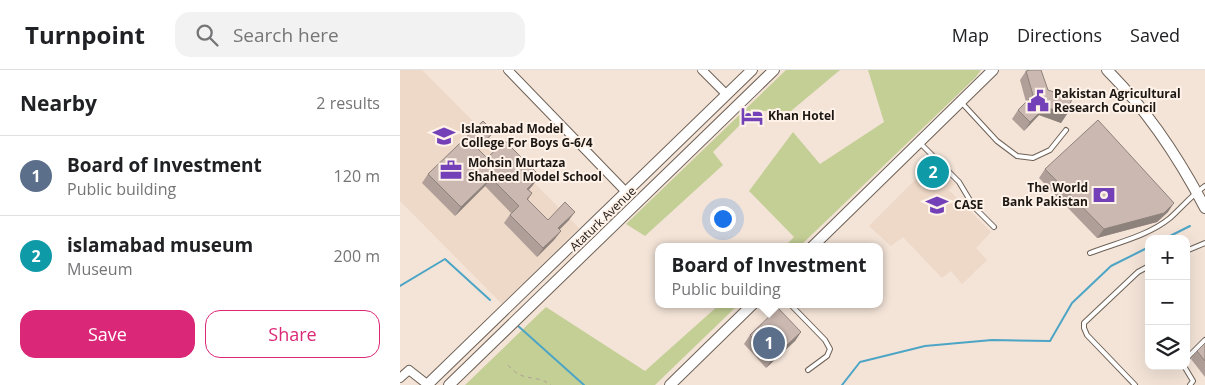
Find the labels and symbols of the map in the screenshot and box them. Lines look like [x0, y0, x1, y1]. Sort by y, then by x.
place label: Pakistan Agricultural Research Council [1054, 85, 1181, 116]
public building icon: Pakistan Agricultural Research Council [1025, 88, 1051, 114]
hotel icon: Khan Hotel [739, 103, 765, 129]
place label: Khan Hotel [768, 107, 835, 124]
place label: Islamabad Model College For Boys G-6/4 [461, 120, 593, 151]
school or university icon: Islamabad Model College For Boys G-6/4 [431, 123, 457, 149]
pin: 2 [917, 153, 949, 191]
place label: Mohsin Murtaza Shaheed Model School [468, 154, 602, 185]
office icon: Mohsin Murtaza Shaheed Model School [438, 157, 464, 183]
place label: The World Bank Pakistan [1002, 179, 1088, 210]
street label: Ataturk Avenue [566, 182, 640, 255]
bank icon: The World Bank Pakistan [1091, 182, 1117, 208]
school or university icon: CASE [924, 192, 950, 218]
place label: CASE [954, 196, 984, 213]
your location [710, 206, 736, 232]
pin: 1 [753, 324, 785, 362]

